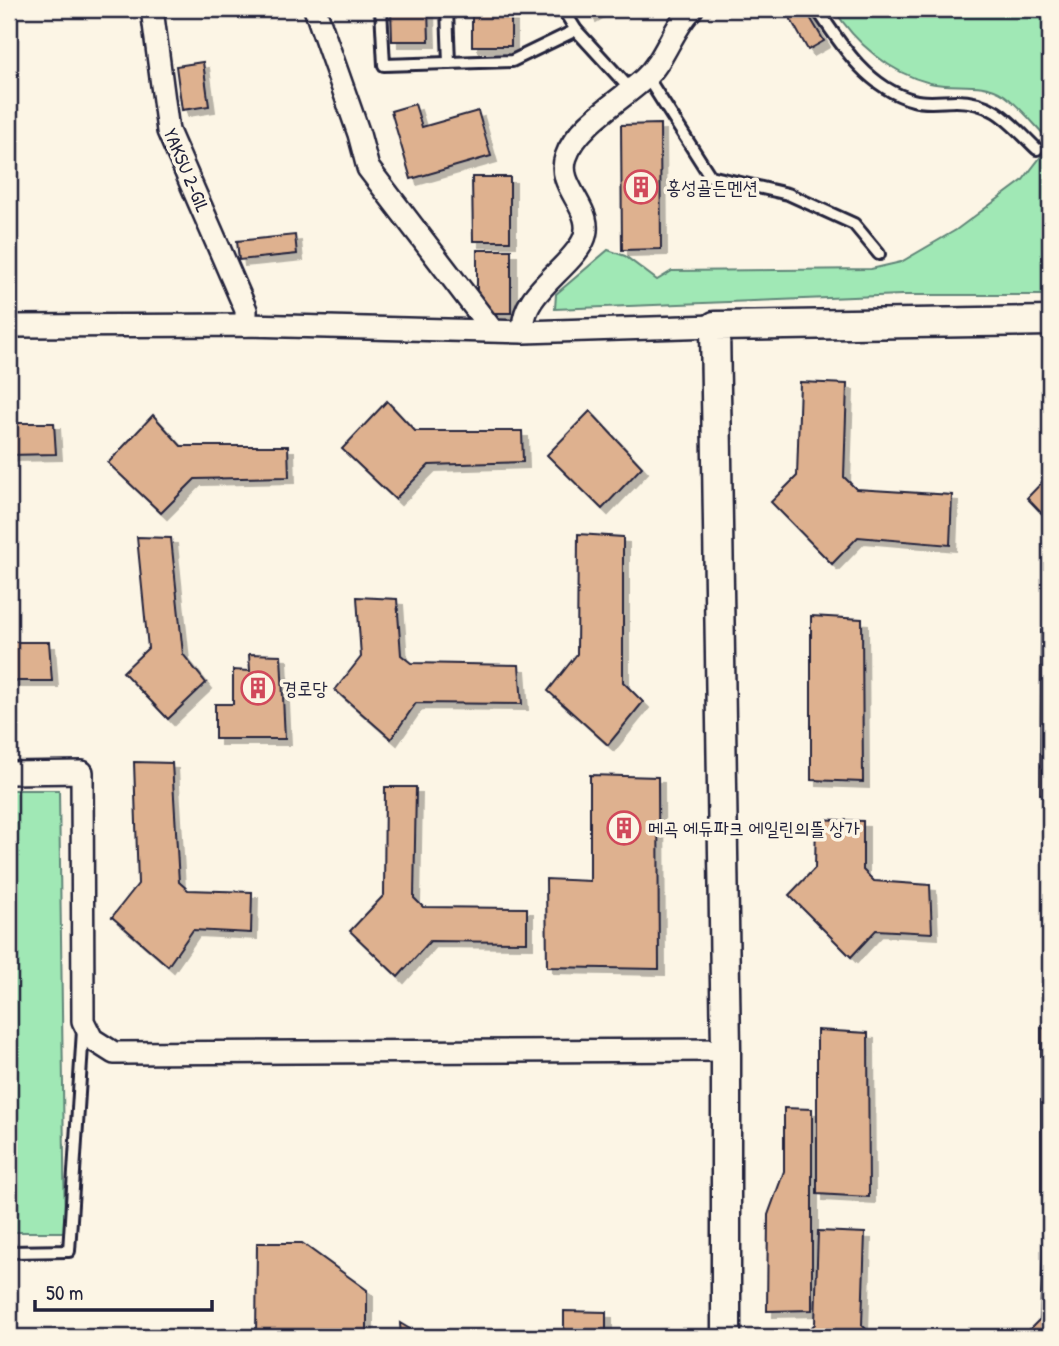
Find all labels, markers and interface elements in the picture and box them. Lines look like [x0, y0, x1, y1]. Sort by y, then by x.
street label: YAKSU 2-GIL [158, 124, 216, 216]
building icon: 홍성골든멘션 [622, 168, 660, 206]
place label: 홍성골든멘션 [666, 174, 758, 200]
building icon: 경로당 [239, 669, 277, 707]
place label: 경로당 [282, 675, 328, 701]
building icon: 메곡 에듀파크 에일린의뜰 상가 [605, 809, 643, 847]
place label: 메곡 에듀파크 에일린의뜰 상가 [648, 815, 861, 841]
scale bar [35, 1269, 212, 1313]
text: 50 m [46, 1278, 83, 1307]

